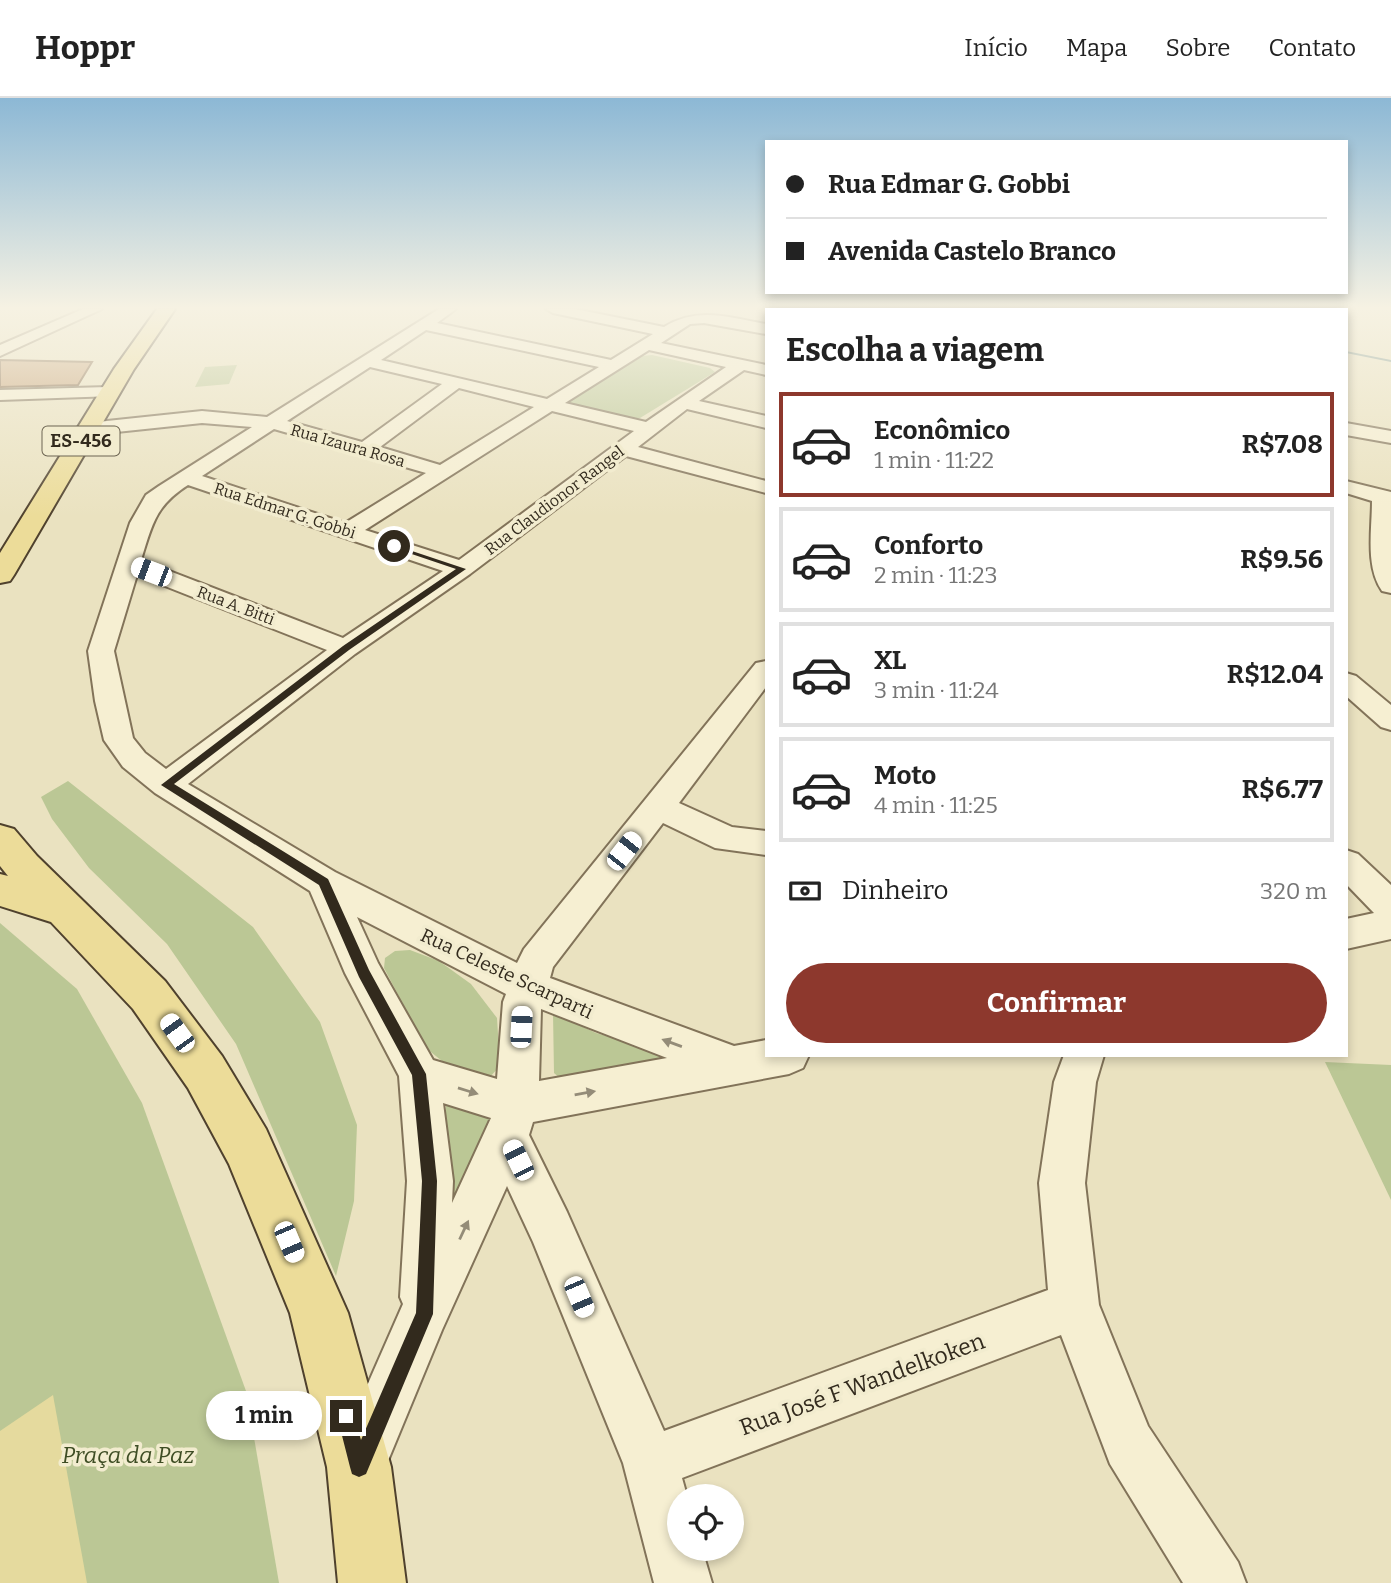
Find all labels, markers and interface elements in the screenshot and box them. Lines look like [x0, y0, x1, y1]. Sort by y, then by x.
text: Hoppr [35, 28, 135, 68]
text: Início [964, 34, 1028, 62]
text: Mapa [1066, 34, 1127, 62]
text: Sobre [1165, 34, 1230, 62]
text: Contato [1268, 34, 1356, 62]
text: Rua Edmar G. Gobbi [828, 169, 1070, 200]
text: Avenida Castelo Branco [828, 236, 1116, 267]
text: Escolha a viagem [786, 331, 1044, 369]
icon: car [790, 413, 853, 476]
text: Econômico [874, 415, 1010, 446]
street label: Rua Izaura Rosa [288, 420, 408, 471]
road number: ES-456 [42, 426, 119, 456]
text: R$7.08 [1242, 429, 1323, 460]
street label: Rua Claudionor Rangel [481, 442, 628, 559]
text: 1 min · 11:22 [874, 446, 994, 474]
street label: Rua Edmar G. Gobbi [211, 479, 358, 542]
icon: car [790, 528, 853, 591]
route start [378, 530, 410, 562]
text: Conforto [874, 530, 983, 561]
text: R$9.56 [1240, 544, 1323, 575]
car [128, 555, 175, 589]
text: 2 min · 11:23 [874, 561, 998, 589]
street label: Rua A. Bitti [194, 582, 277, 629]
icon: car [790, 643, 853, 706]
text: XL [874, 645, 906, 676]
text: R$12.04 [1227, 659, 1323, 690]
text: 3 min · 11:24 [874, 676, 999, 704]
icon: car [790, 758, 853, 821]
text: Moto [874, 760, 936, 791]
text: R$6.77 [1242, 774, 1323, 805]
text: 4 min · 11:25 [874, 791, 998, 819]
car [603, 828, 646, 874]
icon: cash [786, 872, 824, 910]
text: Dinheiro [842, 875, 948, 906]
text: 320 m [1260, 877, 1327, 905]
street label: Rua Celeste Scarparti [417, 923, 597, 1024]
button: Confirmar [786, 963, 1327, 1043]
car [510, 1005, 533, 1049]
car [157, 1010, 198, 1056]
one-way arrow [662, 1037, 683, 1048]
one-way arrow [458, 1087, 479, 1097]
one-way arrow [574, 1087, 596, 1098]
car [500, 1137, 537, 1183]
car [272, 1219, 307, 1265]
one-way arrow [458, 1220, 469, 1240]
car [562, 1274, 597, 1320]
street label: Rua José F Wandelkoken [736, 1326, 989, 1441]
callout: 1 min [206, 1392, 322, 1440]
route end [330, 1400, 362, 1432]
text: 1 min [235, 1401, 293, 1429]
park label: Praça da Paz [62, 1441, 195, 1469]
map controls [667, 1484, 744, 1561]
button: locate [667, 1484, 744, 1561]

